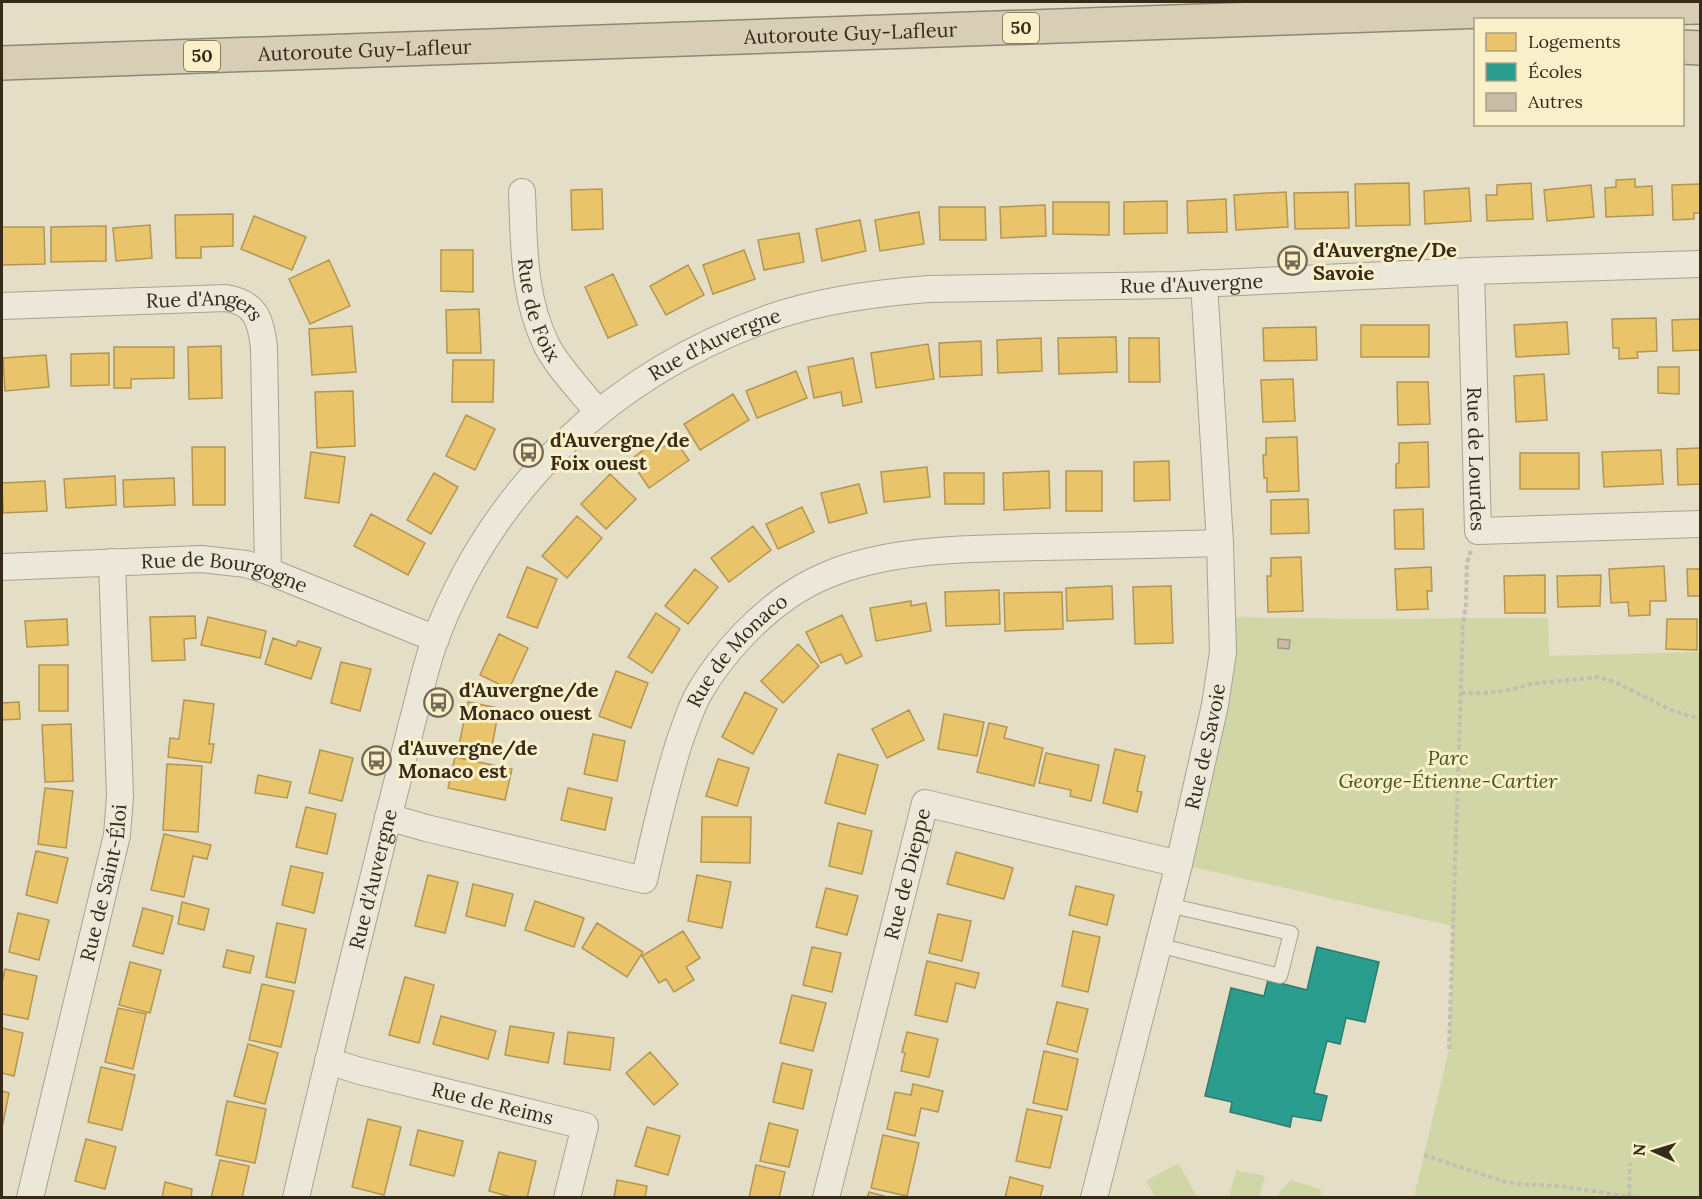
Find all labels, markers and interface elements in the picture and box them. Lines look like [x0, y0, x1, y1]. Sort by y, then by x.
road number: 50 [1003, 13, 1039, 43]
street label: Autoroute Guy-Lafleur [742, 16, 958, 49]
legend [1474, 18, 1684, 126]
text: Logements [1528, 30, 1620, 53]
street label: Autoroute Guy-Lafleur [257, 34, 472, 66]
road number: 50 [184, 41, 220, 71]
text: Écoles [1528, 60, 1582, 83]
text: Autres [1527, 90, 1583, 113]
place label: d'Auvergne/De Savoie [1313, 237, 1457, 285]
bus stop icon: d'Auvergne/De Savoie [1276, 245, 1308, 277]
street label: Rue de Foix [513, 257, 567, 367]
street label: Rue d'Auvergne [1120, 268, 1264, 298]
street label: Rue d'Angers [145, 285, 269, 325]
street label: Rue d'Auvergne [643, 302, 784, 386]
street label: Rue de Lourdes [1462, 386, 1491, 531]
place label: d'Auvergne/de Foix ouest [550, 427, 690, 475]
bus stop icon: d'Auvergne/de Foix ouest [513, 436, 545, 468]
street label: Rue de Bourgogne [140, 546, 312, 598]
street label: Rue de Monaco [681, 588, 792, 711]
place label: d'Auvergne/de Monaco ouest [459, 677, 599, 725]
street label: Rue de Savoie [1179, 682, 1230, 812]
bus stop icon: d'Auvergne/de Monaco ouest [422, 686, 454, 718]
place label: d'Auvergne/de Monaco est [398, 735, 538, 783]
bus stop icon: d'Auvergne/de Monaco est [361, 744, 393, 776]
park label: Parc George-Étienne-Cartier [1339, 745, 1558, 793]
street label: Rue de Saint-Éloi [74, 803, 131, 964]
street label: Rue de Dieppe [878, 805, 935, 942]
street label: Rue d'Auvergne [343, 806, 402, 952]
street label: Rue de Reims [429, 1076, 556, 1130]
north arrow [1624, 1121, 1684, 1181]
text: N [1629, 1143, 1649, 1157]

